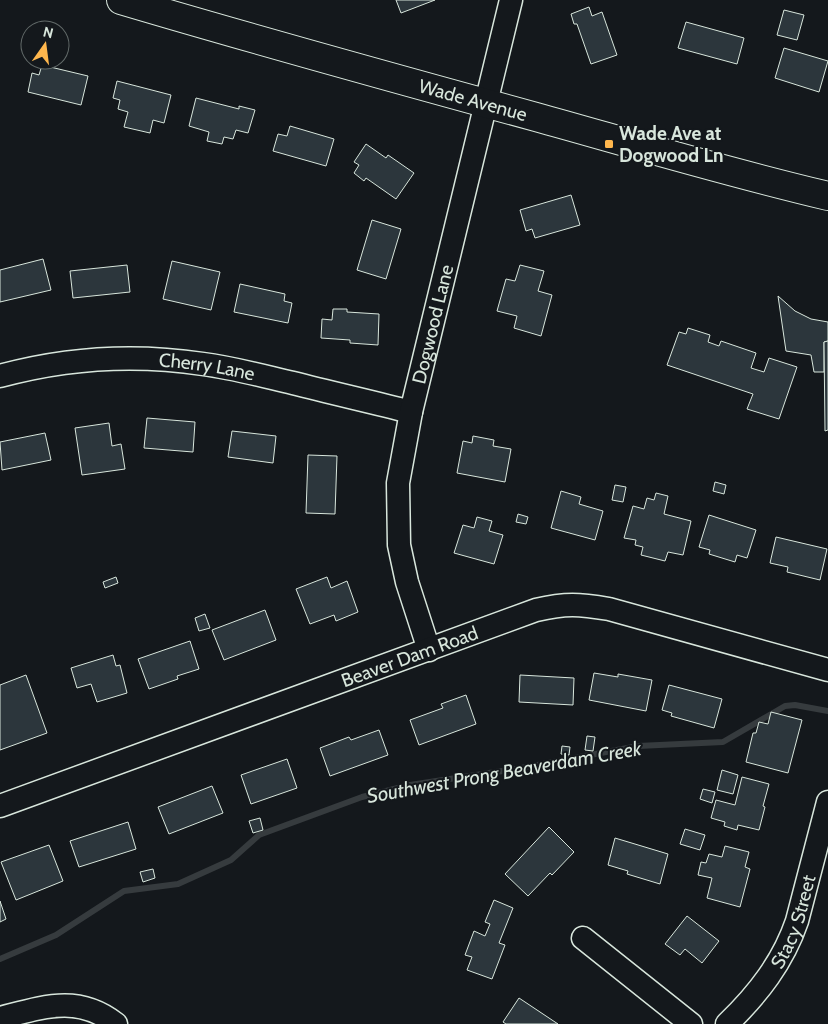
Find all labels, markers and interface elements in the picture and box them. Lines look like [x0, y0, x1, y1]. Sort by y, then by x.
north arrow [20, 20, 70, 70]
text: N [41, 22, 55, 42]
street label: Wade Avenue [416, 74, 530, 126]
place label: Wade Ave at Dogwood Ln [619, 122, 723, 167]
marker: Wade Ave at Dogwood Ln [603, 138, 615, 150]
street label: Dogwood Lane [407, 262, 458, 386]
street label: Cherry Lane [158, 348, 257, 386]
street label: Beaver Dam Road [338, 621, 481, 692]
water label: Southwest Prong Beaverdam Creek [365, 736, 644, 808]
street label: Stacy Street [766, 872, 821, 973]

